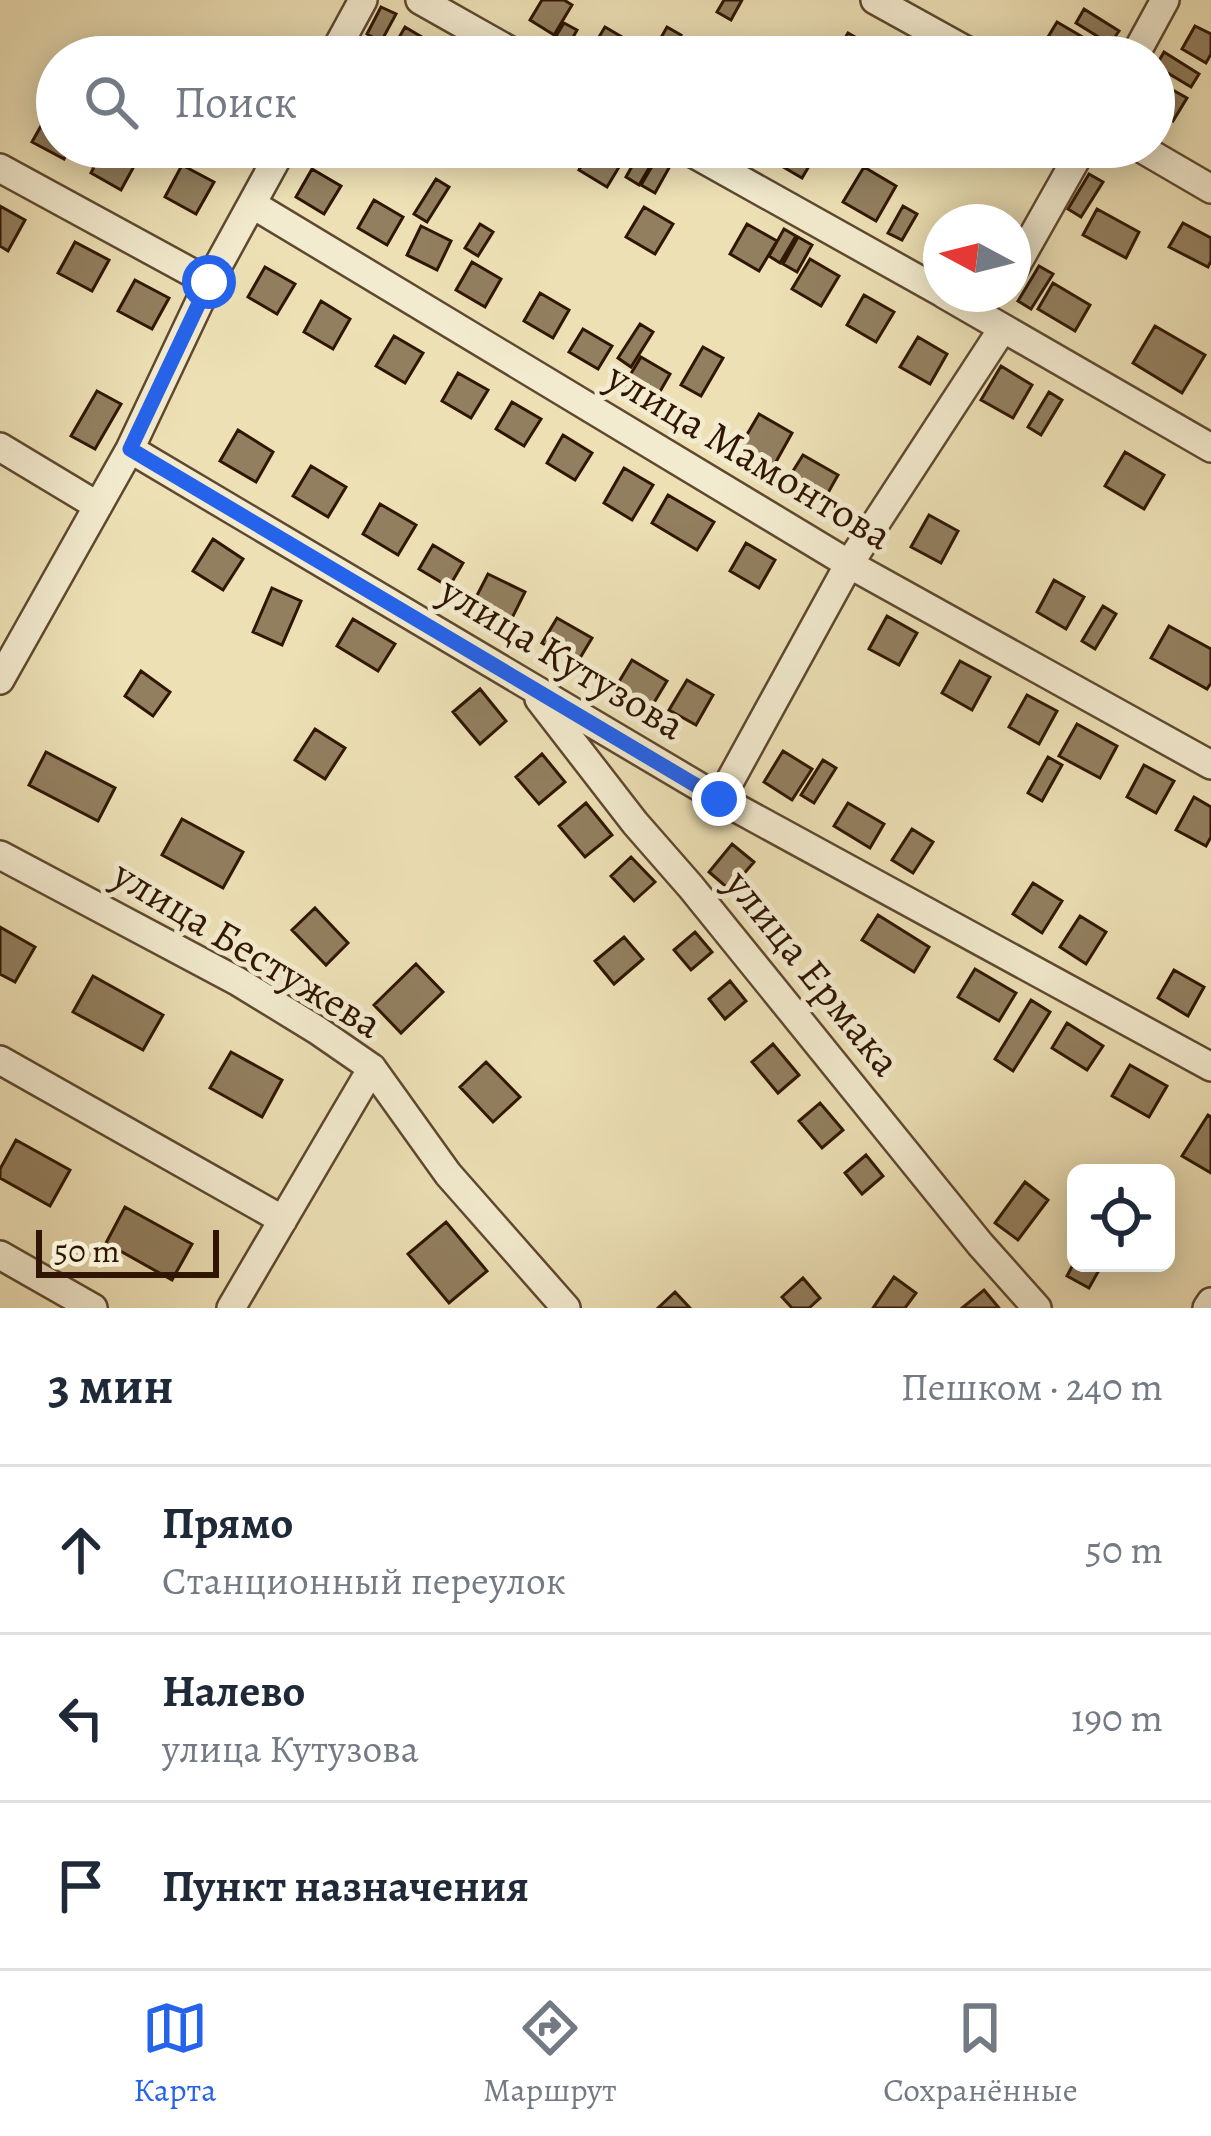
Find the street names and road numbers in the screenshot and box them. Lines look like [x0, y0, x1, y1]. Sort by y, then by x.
street label: улица Мамонтова [596, 347, 903, 563]
street label: улица Кутузова [429, 561, 696, 753]
street label: улица Бестужева [102, 845, 394, 1052]
street label: улица Ермака [712, 856, 915, 1088]

